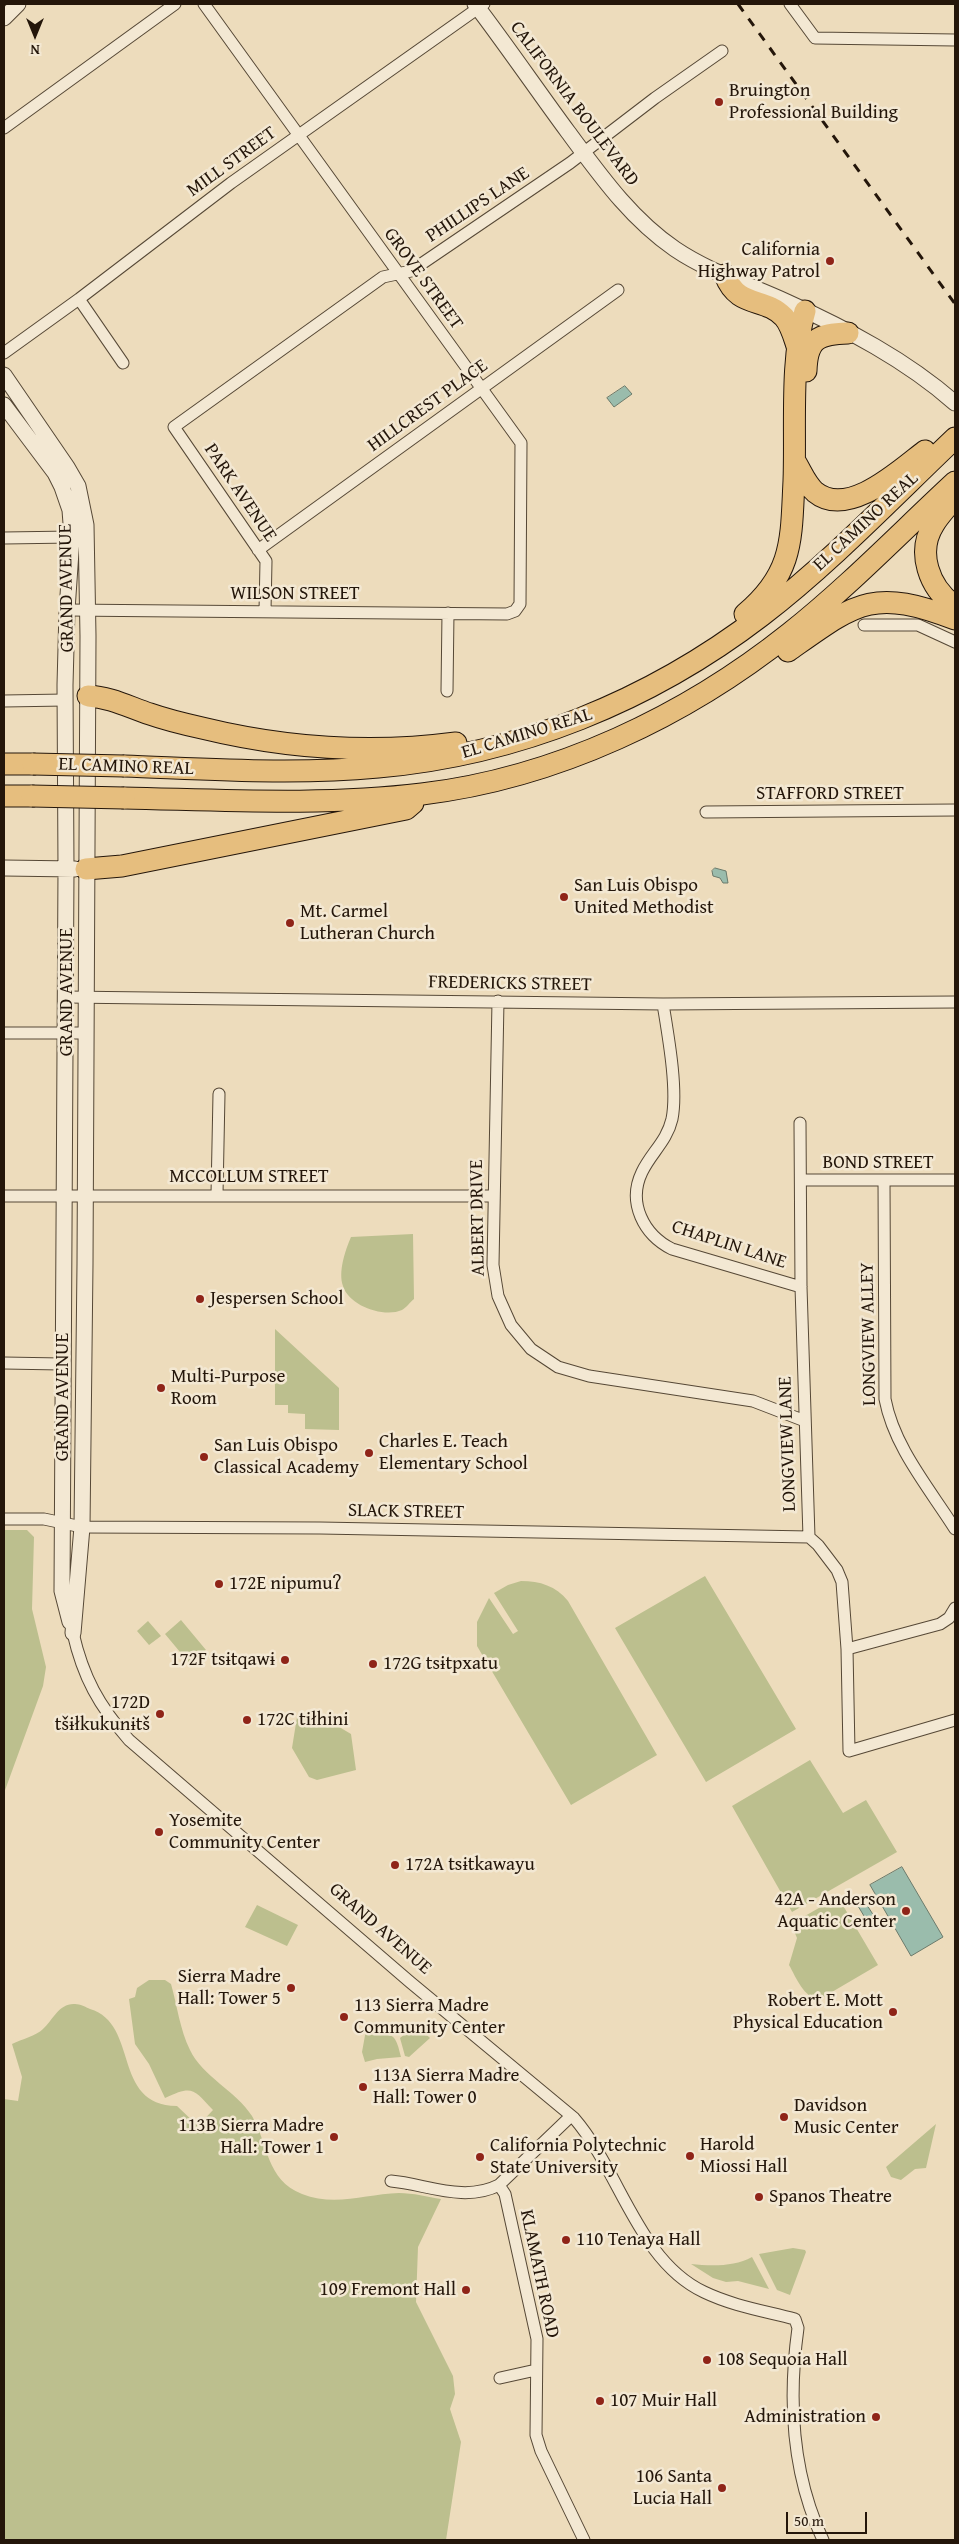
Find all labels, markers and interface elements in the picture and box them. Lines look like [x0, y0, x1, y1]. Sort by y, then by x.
north arrow [10, 10, 60, 60]
street label: CALIFORNIA BOULEVARD [505, 17, 643, 191]
text: N [30, 40, 40, 60]
place label: Bruington Professional Building [729, 80, 898, 124]
marker: Bruington Professional Building [713, 96, 725, 108]
street label: MILL STREET [183, 122, 281, 202]
street label: PHILLIPS LANE [422, 162, 534, 248]
street label: GROVE STREET [378, 224, 468, 334]
place label: California Highway Patrol [698, 239, 820, 283]
marker: California Highway Patrol [824, 255, 836, 267]
street label: HILLCREST PLACE [364, 355, 492, 457]
street label: PARK AVENUE [199, 440, 281, 546]
street label: EL CAMINO REAL [809, 468, 923, 576]
street label: GRAND AVENUE [54, 524, 80, 652]
street label: WILSON STREET [230, 583, 360, 605]
street label: EL CAMINO REAL [459, 703, 595, 765]
street label: EL CAMINO REAL [58, 753, 194, 781]
street label: STAFFORD STREET [756, 783, 904, 805]
place label: San Luis Obispo United Methodist [574, 875, 714, 919]
marker: San Luis Obispo United Methodist [558, 891, 570, 903]
place label: Mt. Carmel Lutheran Church [300, 901, 435, 945]
marker: Mt. Carmel Lutheran Church [284, 917, 296, 929]
street label: GRAND AVENUE [56, 928, 78, 1056]
street label: FREDERICKS STREET [428, 971, 592, 997]
street label: BOND STREET [822, 1152, 934, 1174]
street label: ALBERT DRIVE [466, 1159, 490, 1277]
street label: MCCOLLUM STREET [169, 1166, 329, 1188]
street label: CHAPLIN LANE [669, 1216, 789, 1274]
street label: LONGVIEW ALLEY [856, 1262, 882, 1406]
place label: Jespersen School [210, 1288, 344, 1310]
marker: Jespersen School [194, 1293, 206, 1305]
street label: GRAND AVENUE [52, 1333, 74, 1461]
place label: Multi-Purpose Room [171, 1366, 285, 1410]
street label: LONGVIEW LANE [774, 1376, 802, 1512]
marker: Multi-Purpose Room [155, 1382, 167, 1394]
place label: Charles E. Teach Elementary School [379, 1431, 528, 1475]
place label: San Luis Obispo Classical Academy [214, 1435, 359, 1479]
marker: Charles E. Teach Elementary School [363, 1447, 375, 1459]
marker: San Luis Obispo Classical Academy [198, 1451, 210, 1463]
street label: SLACK STREET [348, 1500, 464, 1524]
place label: 172E nipumuʔ [229, 1573, 341, 1595]
marker: 172E nipumuʔ [213, 1578, 225, 1590]
place label: 172F tsɨtqawɨ [170, 1649, 275, 1671]
place label: 172G tsɨtpxatu [383, 1653, 498, 1675]
marker: 172F tsɨtqawɨ [279, 1654, 291, 1666]
marker: 172G tsɨtpxatu [367, 1658, 379, 1670]
place label: 172D tšɨłkukunɨtš [55, 1692, 150, 1736]
marker: 172D tšɨłkukunɨtš [154, 1708, 166, 1720]
place label: 172C tiłhini [257, 1709, 349, 1731]
marker: 172C tiłhini [241, 1714, 253, 1726]
place label: Yosemite Community Center [169, 1810, 320, 1854]
marker: Yosemite Community Center [153, 1826, 165, 1838]
place label: 172A tsɨtkawayu [405, 1854, 535, 1876]
marker: 172A tsɨtkawayu [389, 1859, 401, 1871]
street label: GRAND AVENUE [324, 1878, 436, 1980]
place label: 42A - Anderson Aquatic Center [774, 1889, 896, 1933]
marker: 42A - Anderson Aquatic Center [900, 1905, 912, 1917]
place label: Sierra Madre Hall: Tower 5 [177, 1966, 281, 2010]
marker: Sierra Madre Hall: Tower 5 [285, 1982, 297, 1994]
place label: Robert E. Mott Physical Education [733, 1990, 883, 2034]
place label: 113 Sierra Madre Community Center [354, 1995, 505, 2039]
marker: Robert E. Mott Physical Education [887, 2006, 899, 2018]
marker: 113 Sierra Madre Community Center [338, 2011, 350, 2023]
place label: 113A Sierra Madre Hall: Tower 0 [373, 2065, 519, 2109]
marker: 113A Sierra Madre Hall: Tower 0 [357, 2081, 369, 2093]
place label: Davidson Music Center [794, 2095, 899, 2139]
marker: Davidson Music Center [778, 2111, 790, 2123]
place label: 113B Sierra Madre Hall: Tower 1 [178, 2115, 324, 2159]
marker: 113B Sierra Madre Hall: Tower 1 [328, 2131, 340, 2143]
place label: Harold Miossi Hall [700, 2134, 787, 2178]
place label: California Polytechnic State University [490, 2135, 666, 2179]
marker: Harold Miossi Hall [684, 2150, 696, 2162]
marker: California Polytechnic State University [474, 2151, 486, 2163]
place label: Spanos Theatre [769, 2186, 892, 2208]
marker: Spanos Theatre [753, 2191, 765, 2203]
street label: KLAMATH ROAD [514, 2208, 564, 2340]
place label: 110 Tenaya Hall [576, 2229, 701, 2251]
marker: 110 Tenaya Hall [560, 2234, 572, 2246]
place label: 109 Fremont Hall [320, 2279, 456, 2301]
marker: 109 Fremont Hall [460, 2284, 472, 2296]
place label: 108 Sequoia Hall [717, 2349, 848, 2371]
marker: 108 Sequoia Hall [701, 2354, 713, 2366]
place label: 107 Muir Hall [610, 2390, 717, 2412]
marker: 107 Muir Hall [594, 2395, 606, 2407]
place label: Administration [744, 2406, 866, 2428]
marker: Administration [870, 2411, 882, 2423]
place label: 106 Santa Lucia Hall [633, 2466, 712, 2510]
marker: 106 Santa Lucia Hall [716, 2482, 728, 2494]
scale bar [789, 2502, 870, 2534]
text: 50 m [794, 2510, 824, 2531]

